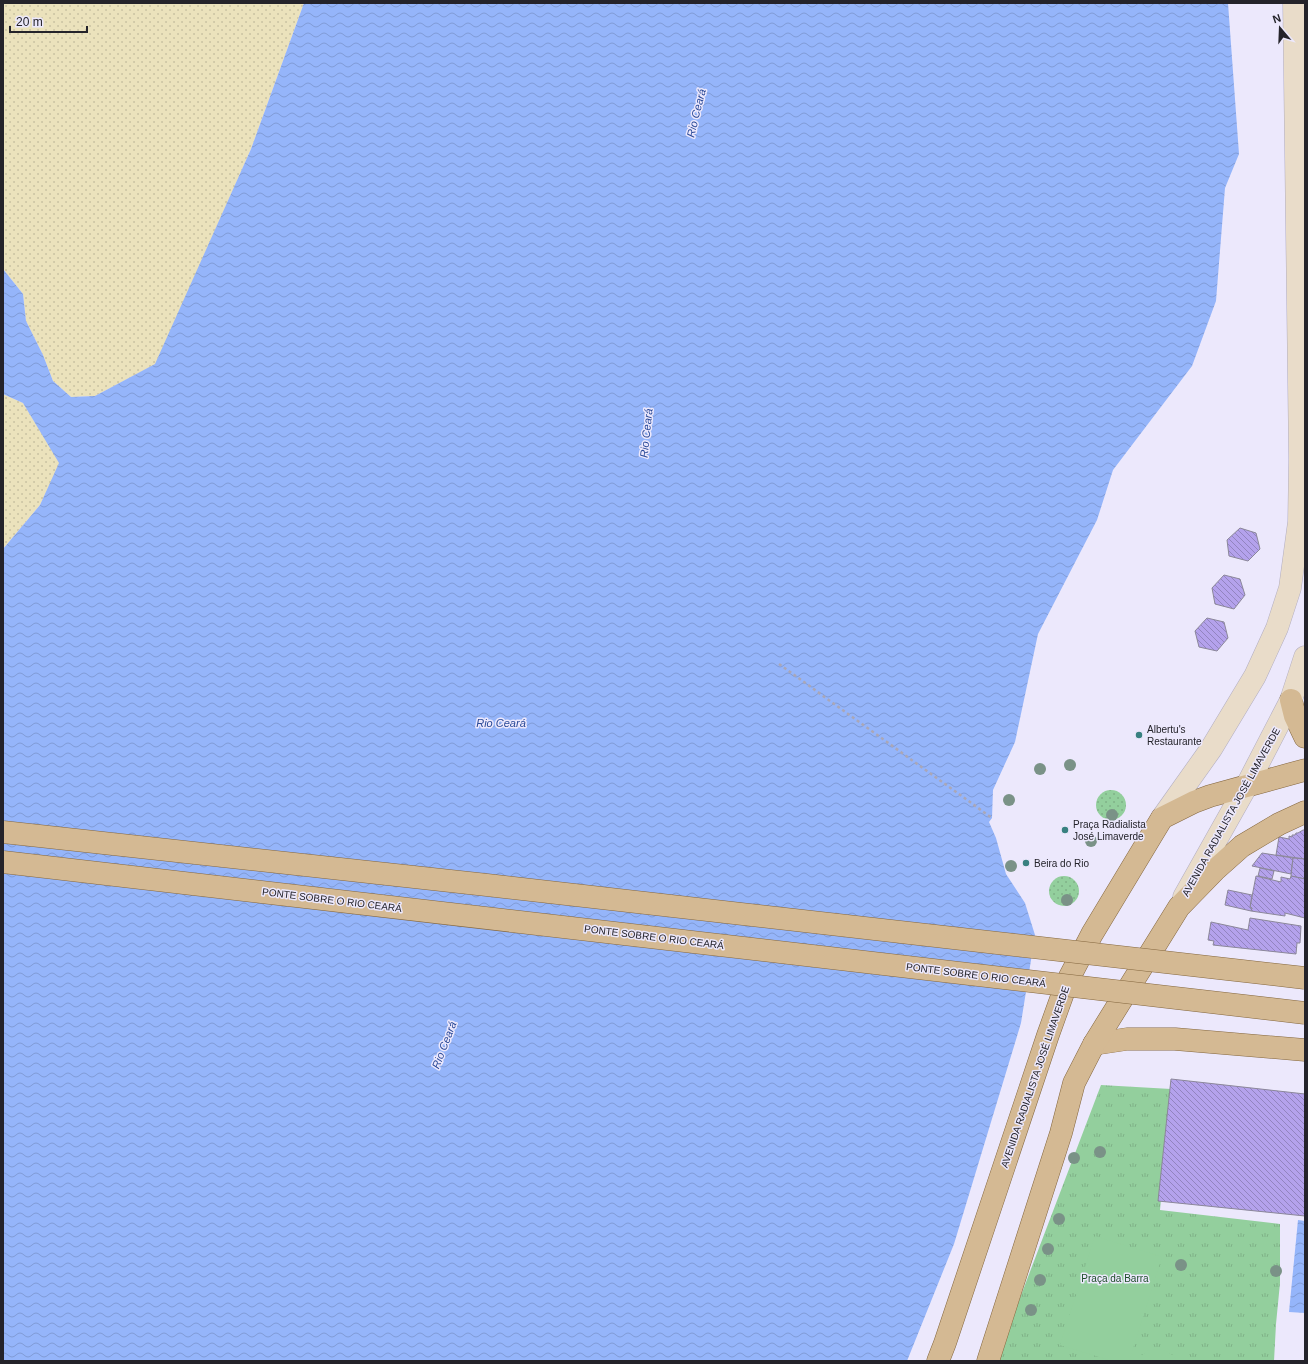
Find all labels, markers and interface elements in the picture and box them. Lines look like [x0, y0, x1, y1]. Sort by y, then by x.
scale bar [10, 8, 87, 34]
north arrow [1260, 8, 1300, 48]
text: N [1271, 12, 1283, 26]
text: 20 m [16, 15, 43, 29]
water label: Rio Ceará [684, 88, 708, 138]
water label: Rio Ceará [637, 408, 655, 458]
water label: Rio Ceará [476, 717, 526, 729]
place label: Albertu's Restaurante [1147, 724, 1202, 747]
street label: AVENIDA RADIALISTA JOSÉ LIMAVERDE [1179, 725, 1282, 898]
marker: Albertu's Restaurante [1134, 730, 1144, 740]
place label: Praça Radialista José Limaverde [1073, 819, 1146, 842]
marker: Praça Radialista José Limaverde [1060, 825, 1070, 835]
marker: Beira do Rio [1021, 858, 1031, 868]
place label: Beira do Rio [1034, 858, 1089, 869]
street label: PONTE SOBRE O RIO CEARÁ [262, 885, 403, 914]
street label: PONTE SOBRE O RIO CEARÁ [584, 922, 725, 951]
street label: PONTE SOBRE O RIO CEARÁ [906, 960, 1047, 989]
street label: AVENIDA RADIALISTA JOSÉ LIMAVERDE [998, 984, 1071, 1169]
water label: Rio Ceará [430, 1020, 458, 1070]
park label: Praça da Barra [1081, 1273, 1149, 1284]

